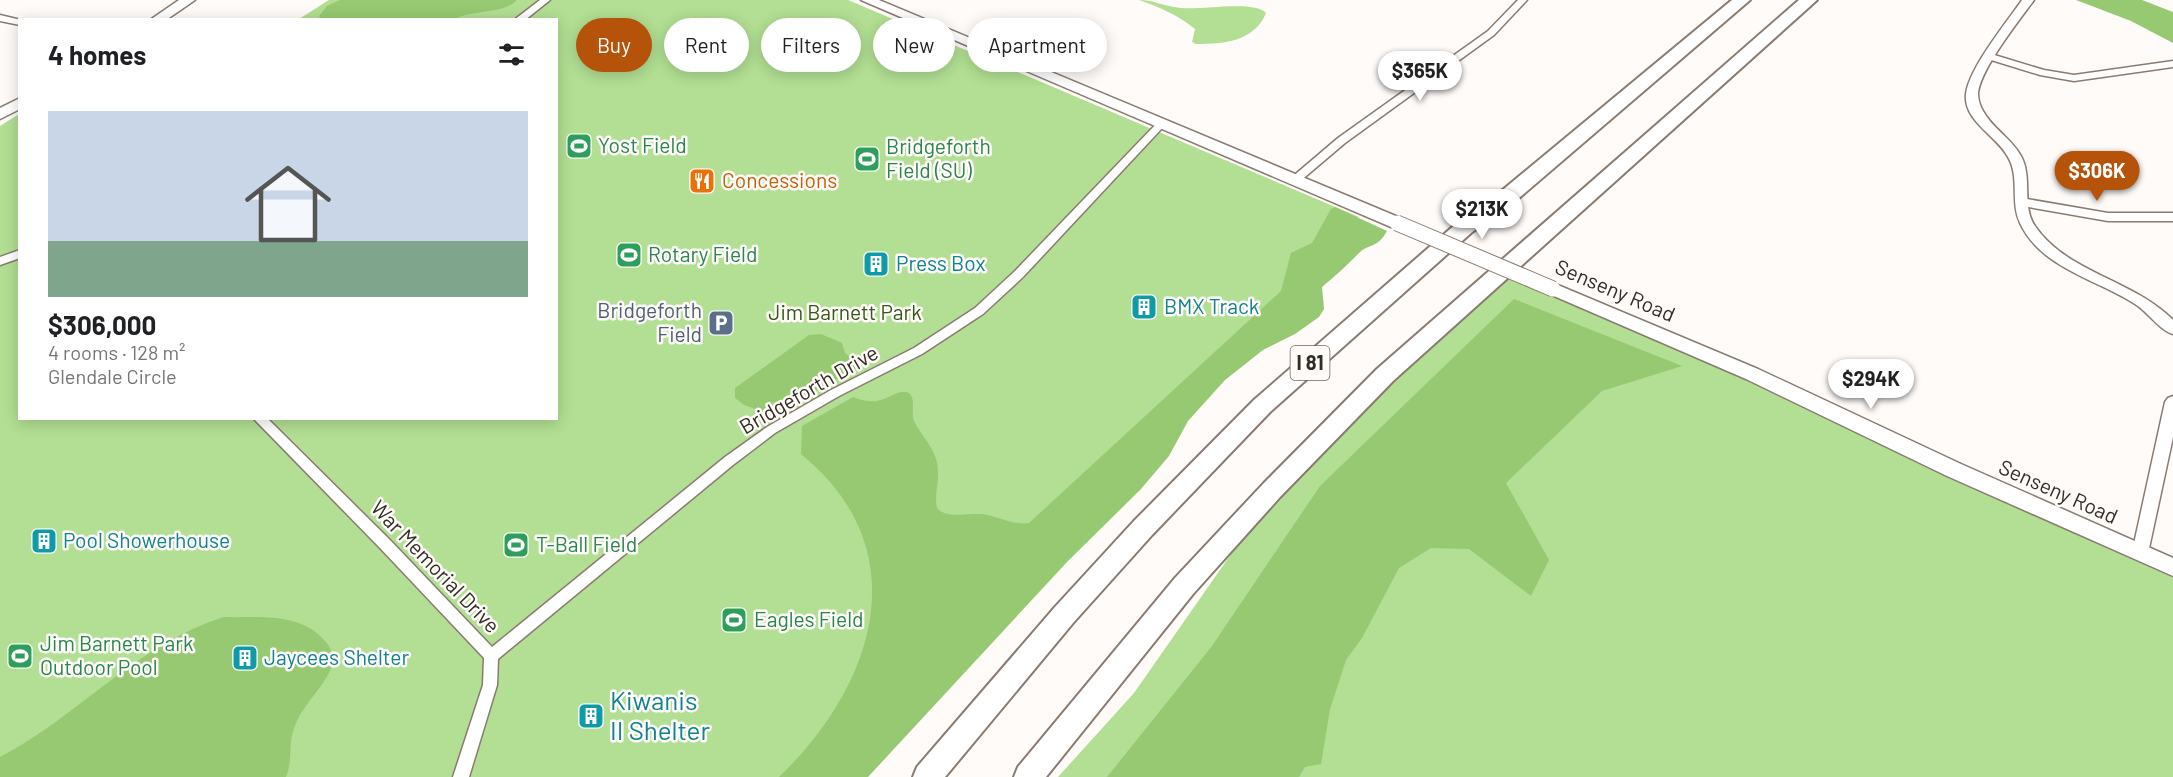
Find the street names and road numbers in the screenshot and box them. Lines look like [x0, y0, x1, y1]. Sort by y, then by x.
street label: Senseny Road [1552, 253, 1679, 326]
street label: Bridgeforth Drive [735, 339, 882, 438]
road number: I 81 [1290, 346, 1330, 380]
street label: Senseny Road [1995, 453, 2122, 528]
street label: War Memorial Drive [367, 495, 506, 637]

